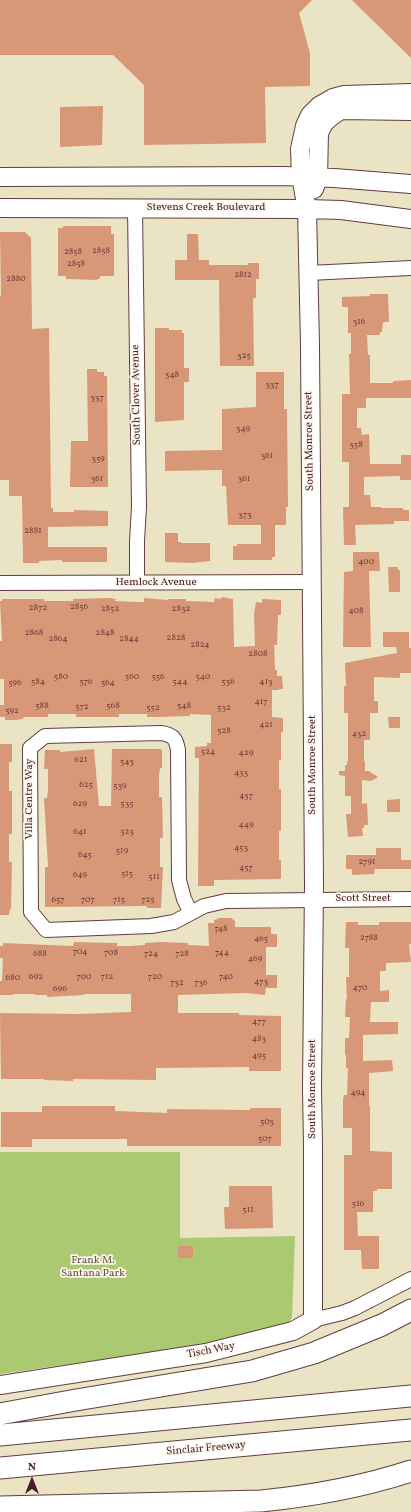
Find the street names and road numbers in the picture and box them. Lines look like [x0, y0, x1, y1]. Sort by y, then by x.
street label: Stevens Creek Boulevard [146, 201, 266, 215]
street label: South Clover Avenue [130, 345, 144, 445]
street label: South Monroe Street [303, 391, 317, 491]
street label: Hemlock Avenue [115, 576, 197, 590]
street label: South Monroe Street [306, 715, 320, 815]
street label: Villa Centre Way [23, 759, 37, 839]
street label: Scott Street [335, 892, 391, 906]
street label: South Monroe Street [306, 1039, 320, 1139]
street label: Tisch Way [186, 1340, 236, 1362]
street label: Sinclair Freeway [166, 1439, 246, 1459]

